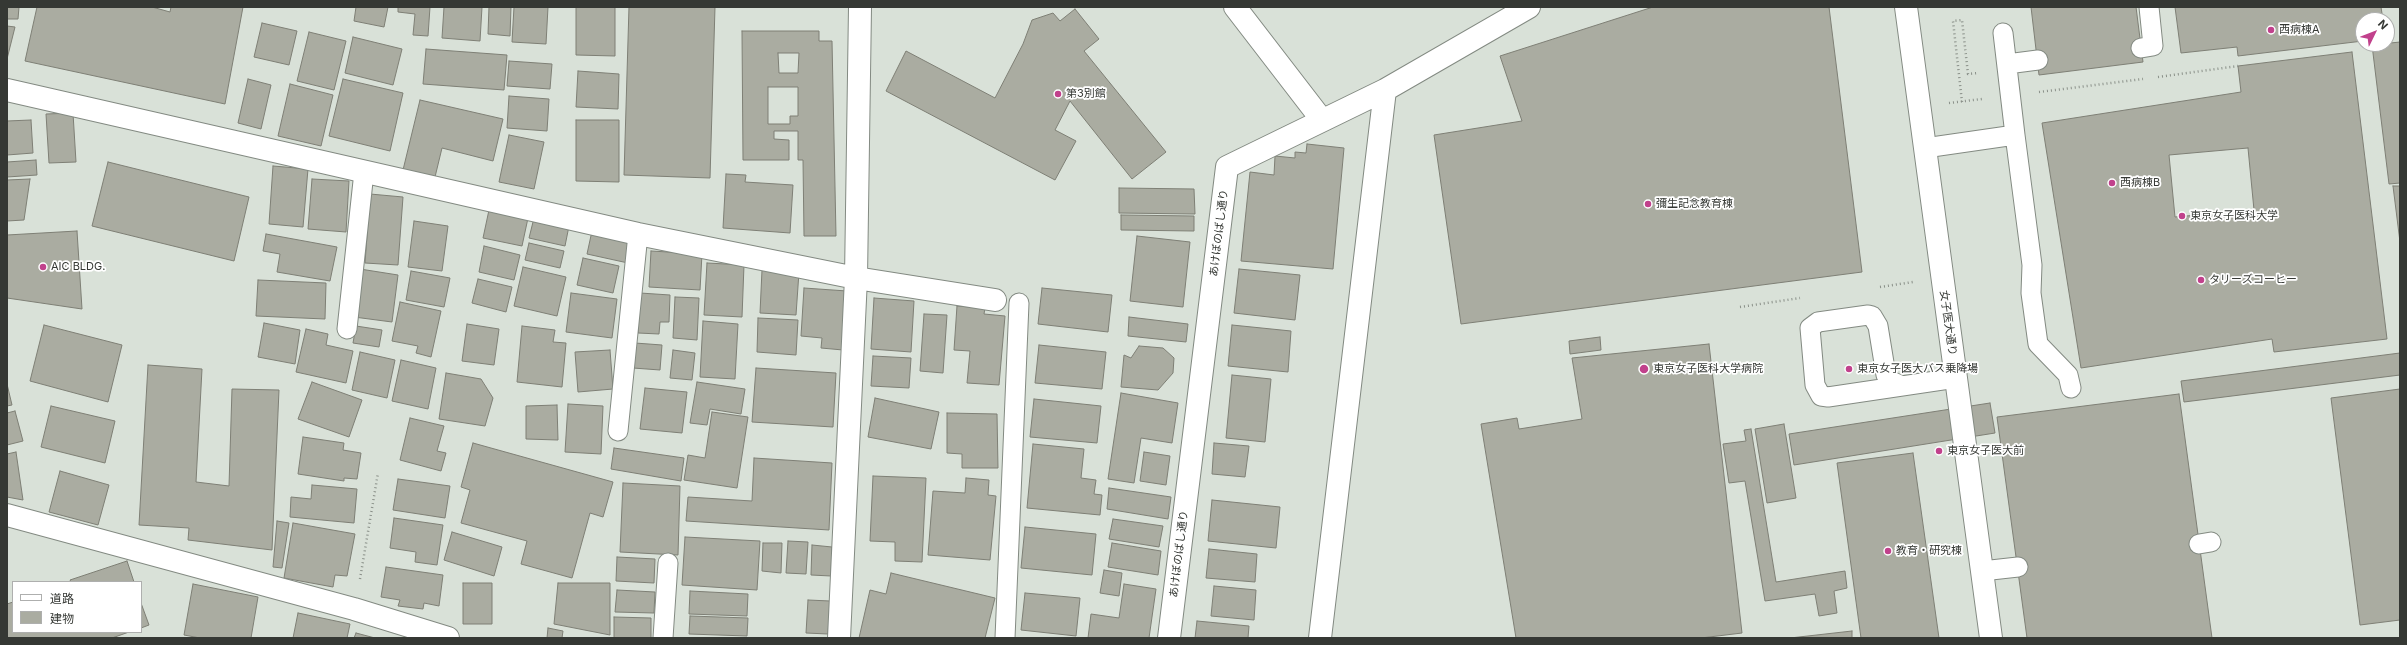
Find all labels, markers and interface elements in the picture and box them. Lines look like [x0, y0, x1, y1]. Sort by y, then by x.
north arrow [2355, 12, 2395, 52]
text: N [2375, 17, 2391, 32]
place label: 西病棟A [2279, 23, 2320, 37]
marker: 西病棟A [2266, 25, 2276, 35]
place label: 第3別館 [1066, 87, 1106, 101]
marker: 第3別館 [1053, 89, 1063, 99]
place label: 西病棟B [2120, 176, 2160, 190]
marker: 西病棟B [2107, 178, 2117, 188]
street label: あけぼのばし通り [1207, 189, 1231, 277]
place label: 彌生記念教育棟 [1656, 197, 1733, 211]
marker: 彌生記念教育棟 [1643, 199, 1653, 209]
place label: 東京女子医科大学 [2190, 209, 2278, 223]
marker: 東京女子医科大学 [2177, 211, 2187, 221]
place label: AIC BLDG. [51, 260, 105, 274]
marker: AIC BLDG. [38, 262, 48, 272]
place label: タリーズコーヒー [2209, 273, 2297, 287]
marker: タリーズコーヒー [2196, 275, 2206, 285]
street label: 女子医大通り [1937, 289, 1959, 357]
place label: 東京女子医科大学病院 [1653, 362, 1763, 376]
place label: 東京女子医大バス乗降場 [1857, 362, 1978, 376]
marker: 東京女子医科大学病院 [1638, 363, 1650, 375]
marker: 東京女子医大バス乗降場 [1844, 364, 1854, 374]
place label: 東京女子医大前 [1947, 444, 2024, 458]
marker: 東京女子医大前 [1934, 446, 1944, 456]
street label: あけぼのばし通り [1167, 510, 1191, 598]
place label: 教育・研究棟 [1896, 544, 1962, 558]
marker: 教育・研究棟 [1883, 546, 1893, 556]
legend [12, 581, 142, 633]
text: 道路 [50, 591, 74, 606]
text: 建物 [50, 611, 74, 626]

